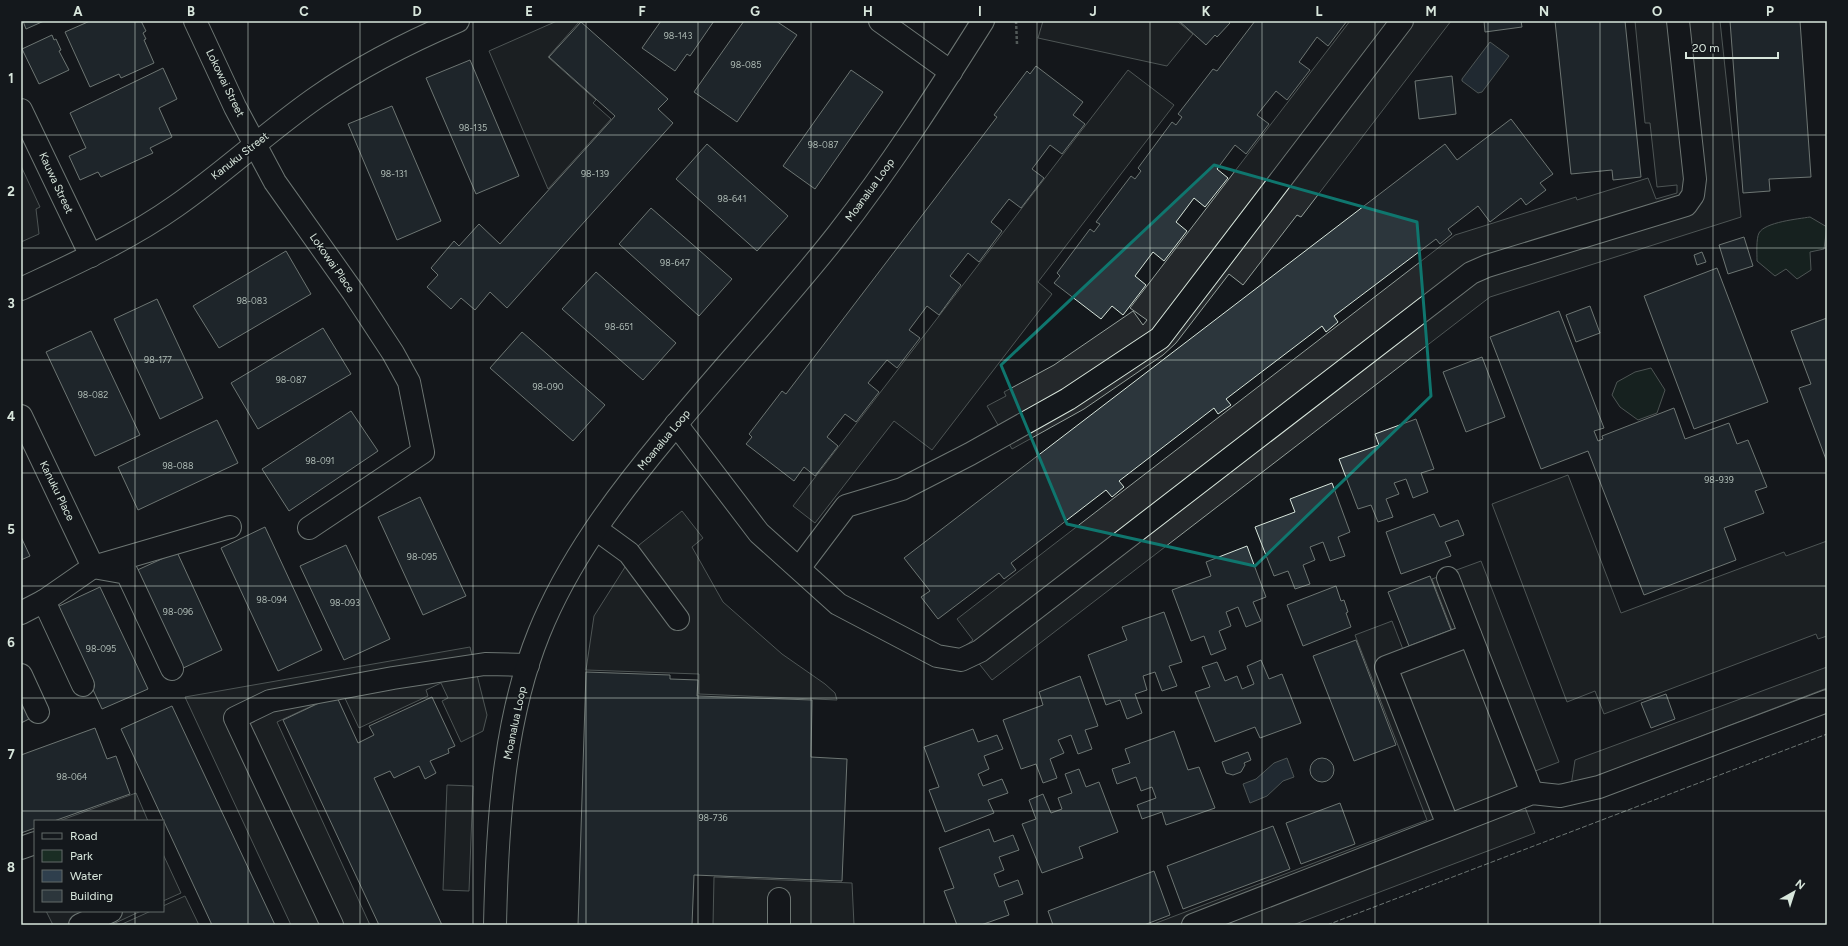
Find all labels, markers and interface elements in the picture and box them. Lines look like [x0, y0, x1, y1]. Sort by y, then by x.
text: A [73, 4, 83, 19]
text: B [187, 4, 195, 19]
text: C [299, 4, 309, 19]
text: D [412, 4, 422, 19]
text: E [525, 4, 533, 19]
text: F [638, 4, 646, 19]
text: G [750, 4, 760, 19]
text: H [863, 4, 873, 19]
text: I [978, 4, 982, 19]
text: J [1089, 4, 1097, 19]
text: K [1202, 4, 1211, 19]
text: L [1316, 4, 1323, 19]
text: M [1425, 4, 1437, 19]
text: N [1539, 4, 1549, 19]
text: O [1652, 4, 1662, 19]
text: P [1766, 4, 1774, 19]
house number: 98-143 [664, 30, 692, 41]
scale bar [1686, 34, 1778, 60]
text: 20 m [1692, 41, 1720, 55]
street label: Lokowai Street [203, 47, 247, 119]
house number: 98-085 [731, 59, 761, 70]
text: 1 [8, 71, 14, 86]
house number: 98-135 [459, 122, 487, 133]
street label: Kanuku Street [209, 129, 271, 183]
house number: 98-087 [808, 139, 838, 150]
street label: Kauwa Street [36, 150, 76, 216]
street label: Moanalua Loop [843, 155, 898, 224]
house number: 98-131 [381, 168, 407, 179]
house number: 98-139 [581, 168, 609, 179]
text: 2 [7, 184, 15, 199]
house number: 98-641 [718, 193, 746, 204]
street label: Lokowai Place [307, 231, 357, 295]
house number: 98-647 [660, 257, 690, 268]
house number: 98-083 [237, 295, 267, 306]
text: 3 [7, 296, 15, 311]
house number: 98-651 [605, 321, 633, 332]
house number: 98-177 [144, 354, 172, 365]
house number: 98-087 [276, 374, 306, 385]
house number: 98-090 [532, 381, 564, 392]
house number: 98-082 [78, 389, 108, 400]
street label: Moanalua Loop [635, 407, 693, 473]
text: 4 [7, 409, 15, 424]
house number: 98-091 [306, 455, 334, 466]
street label: Kanuku Place [37, 459, 77, 523]
house number: 98-088 [162, 460, 194, 471]
house number: 98-939 [1704, 474, 1734, 485]
text: 5 [7, 522, 15, 537]
house number: 98-095 [407, 551, 437, 562]
house number: 98-094 [257, 594, 288, 605]
house number: 98-093 [330, 597, 360, 608]
house number: 98-096 [163, 606, 193, 617]
text: 6 [7, 635, 15, 650]
house number: 98-095 [86, 643, 116, 654]
street label: Moanalua Loop [501, 685, 529, 761]
text: 7 [7, 747, 15, 762]
house number: 98-064 [57, 771, 88, 782]
house number: 98-736 [698, 812, 728, 823]
legend [34, 820, 164, 912]
text: Road [70, 829, 98, 843]
text: Park [70, 849, 93, 863]
text: 8 [7, 860, 15, 875]
text: Water [70, 869, 102, 883]
north arrow [1774, 872, 1814, 912]
text: N [1793, 877, 1807, 892]
text: Building [70, 889, 113, 903]

